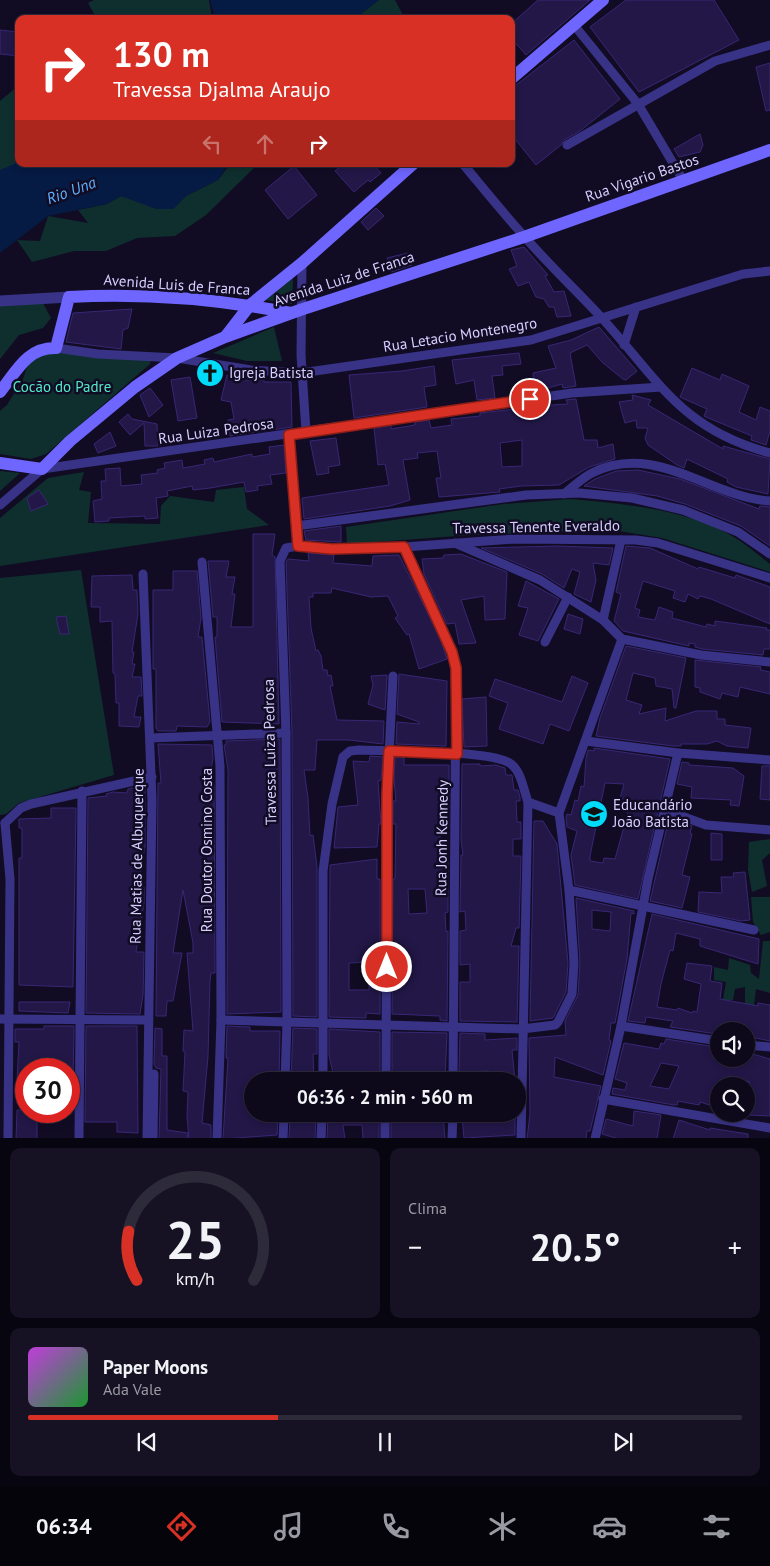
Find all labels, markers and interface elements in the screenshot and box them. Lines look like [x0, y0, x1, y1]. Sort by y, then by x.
text: 130 m [113, 31, 210, 77]
icon: right [30, 35, 95, 100]
text: Travessa Djalma Araujo [113, 75, 330, 103]
icon: left [198, 130, 226, 158]
icon: ahead [251, 130, 279, 158]
icon: right [304, 130, 332, 158]
street label: Rua Vigario Bastos [583, 149, 701, 206]
water label: Rio Una [44, 172, 99, 208]
street label: Avenida Luiz de Franca [271, 247, 417, 310]
street label: Avenida Luis de Franca [103, 270, 251, 299]
street label: Rua Letacio Montenegro [382, 313, 538, 356]
church icon: Igreja Batista [195, 358, 225, 388]
place label: Igreja Batista [229, 363, 314, 382]
park label: Cocão do Padre [13, 377, 111, 396]
pin [509, 378, 551, 420]
icon: arrive [516, 385, 544, 413]
street label: Rua Luiza Pedrosa [157, 413, 275, 448]
street label: Travessa Tenente Everaldo [452, 516, 620, 537]
street label: Travessa Luiza Pedrosa [259, 679, 280, 825]
street label: Rua Matias de Albuquerque [125, 768, 148, 944]
street label: Rua Doutor Osmino Costa [197, 768, 216, 932]
street label: Rua Jonh Kennedy [431, 780, 452, 896]
place label: Educandário João Batista [612, 795, 692, 831]
school or university icon: Educandário João Batista [579, 799, 609, 829]
position arrow [360, 940, 412, 992]
map controls [710, 1022, 755, 1122]
button: sound [710, 1022, 755, 1067]
speed limit sign: 30 [15, 1058, 80, 1123]
button: search [710, 1077, 755, 1122]
text: 06:36 · 2 min · 560 m [297, 1085, 473, 1109]
text: Clima [408, 1198, 447, 1218]
text: 25 [166, 1206, 224, 1273]
text: 20.5° [530, 1222, 620, 1271]
text: − [408, 1228, 422, 1265]
text: + [728, 1228, 742, 1265]
text: km/h [175, 1267, 215, 1290]
text: Paper Moons [103, 1355, 208, 1379]
text: Ada Vale [103, 1379, 162, 1399]
icon: previous [133, 1428, 161, 1456]
icon: pause [371, 1428, 399, 1456]
icon: next [609, 1428, 637, 1456]
icon: directions [164, 1509, 199, 1544]
icon: music [271, 1509, 306, 1544]
icon: phone [378, 1509, 413, 1544]
icon: climate [485, 1509, 520, 1544]
icon: car [592, 1509, 627, 1544]
icon: filters [699, 1509, 734, 1544]
text: 06:34 [36, 1512, 92, 1540]

